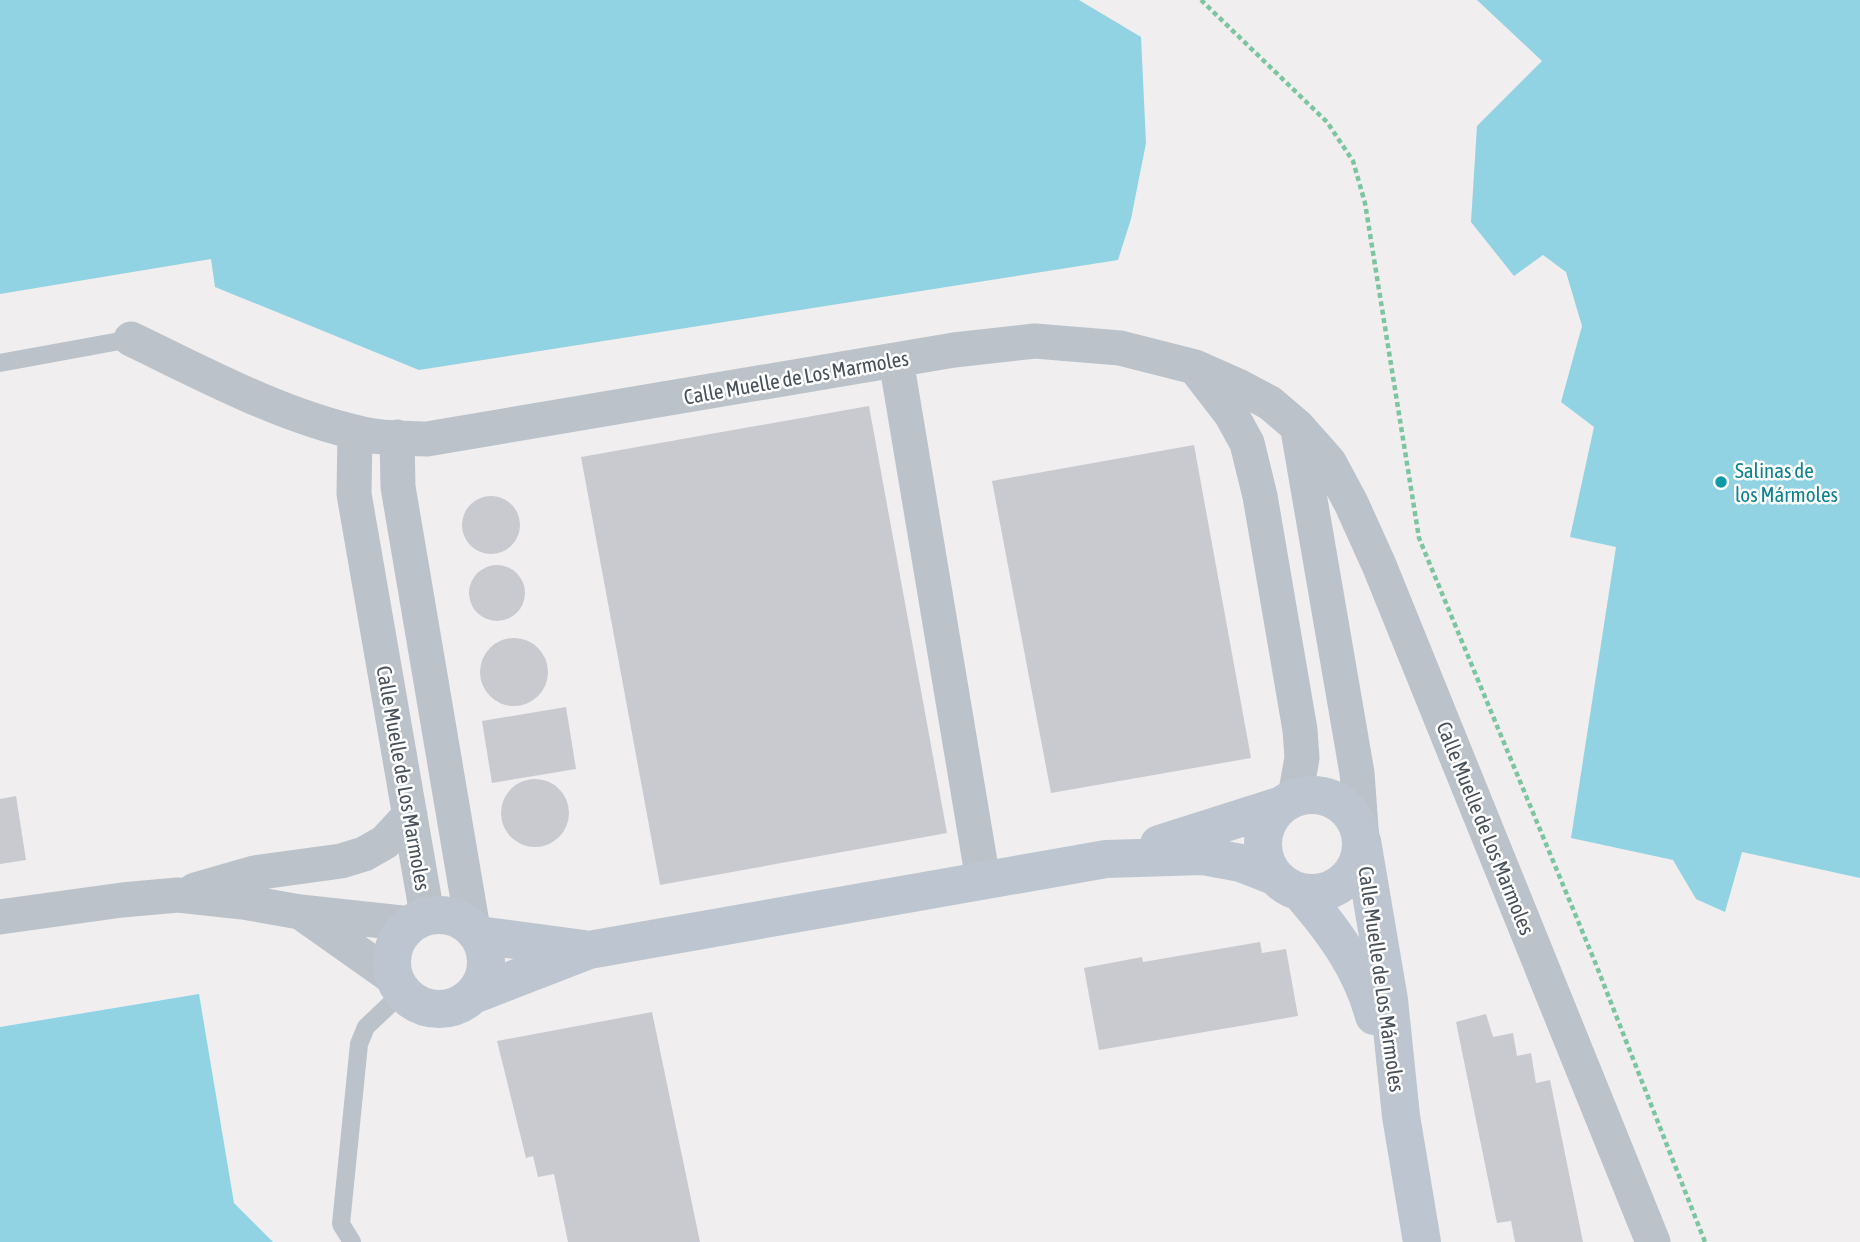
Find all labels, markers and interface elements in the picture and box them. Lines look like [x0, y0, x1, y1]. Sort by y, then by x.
street label: Calle Muelle de Los Marmoles [682, 345, 910, 409]
place label: Salinas de los Mármoles [1735, 458, 1838, 506]
marker: Salinas de los Mármoles [1713, 474, 1729, 490]
street label: Calle Muelle de Los Marmoles [372, 664, 436, 892]
street label: Calle Muelle de Los Marmoles [1432, 718, 1540, 938]
street label: Calle Muelle de Los Mármoles [1354, 865, 1410, 1093]

